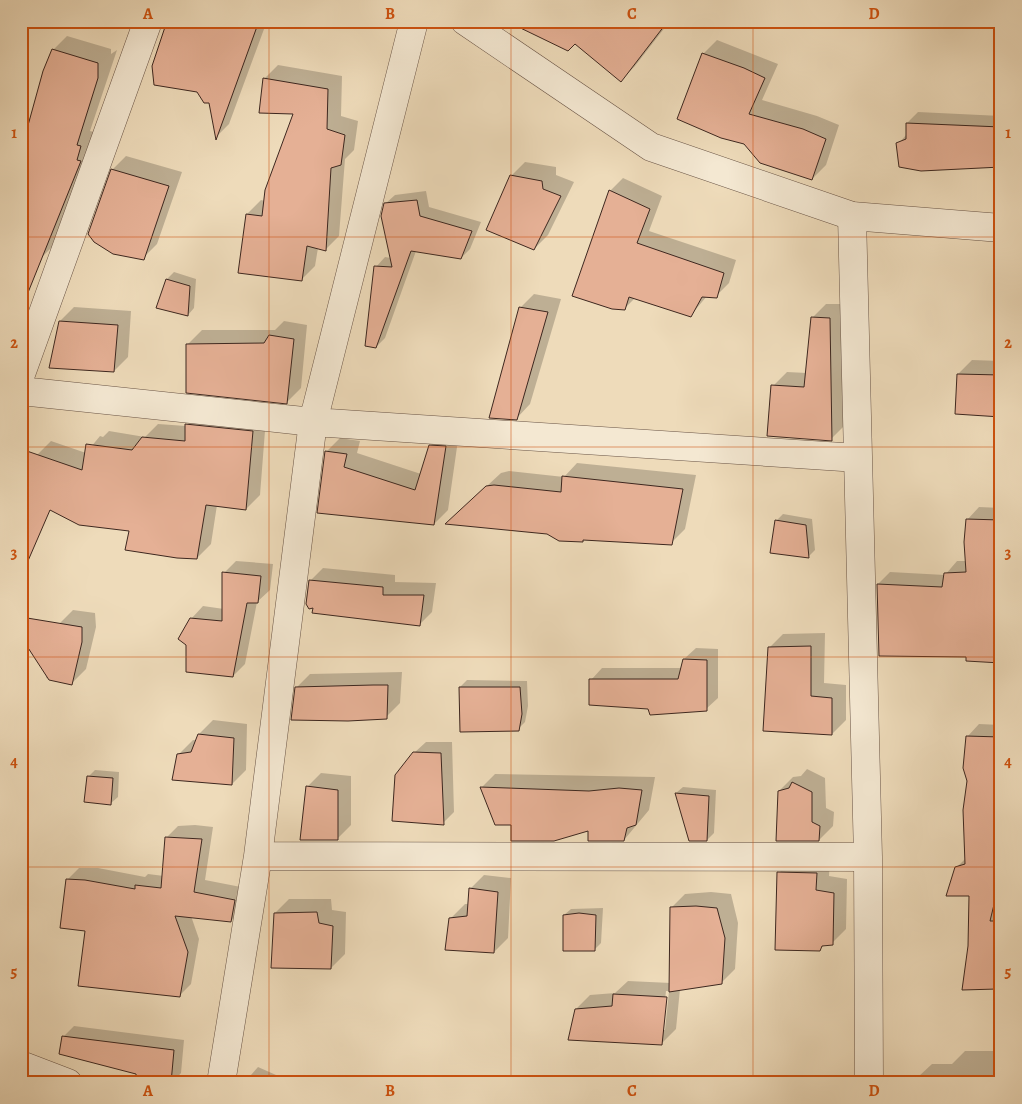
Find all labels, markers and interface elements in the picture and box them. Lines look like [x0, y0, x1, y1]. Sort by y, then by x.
text: A [142, 3, 154, 25]
text: B [385, 3, 395, 25]
text: C [627, 3, 637, 25]
text: D [868, 3, 880, 25]
text: 1 [11, 122, 17, 144]
text: 1 [1005, 122, 1011, 144]
text: 2 [10, 332, 18, 354]
text: 2 [1004, 332, 1012, 354]
text: 3 [11, 542, 18, 564]
text: 3 [1005, 542, 1012, 564]
text: 4 [10, 751, 18, 773]
text: 4 [1004, 751, 1012, 773]
text: 5 [11, 961, 18, 983]
text: 5 [1005, 961, 1012, 983]
text: A [142, 1080, 154, 1102]
text: B [385, 1080, 395, 1102]
text: C [627, 1080, 637, 1102]
text: D [868, 1080, 880, 1102]

